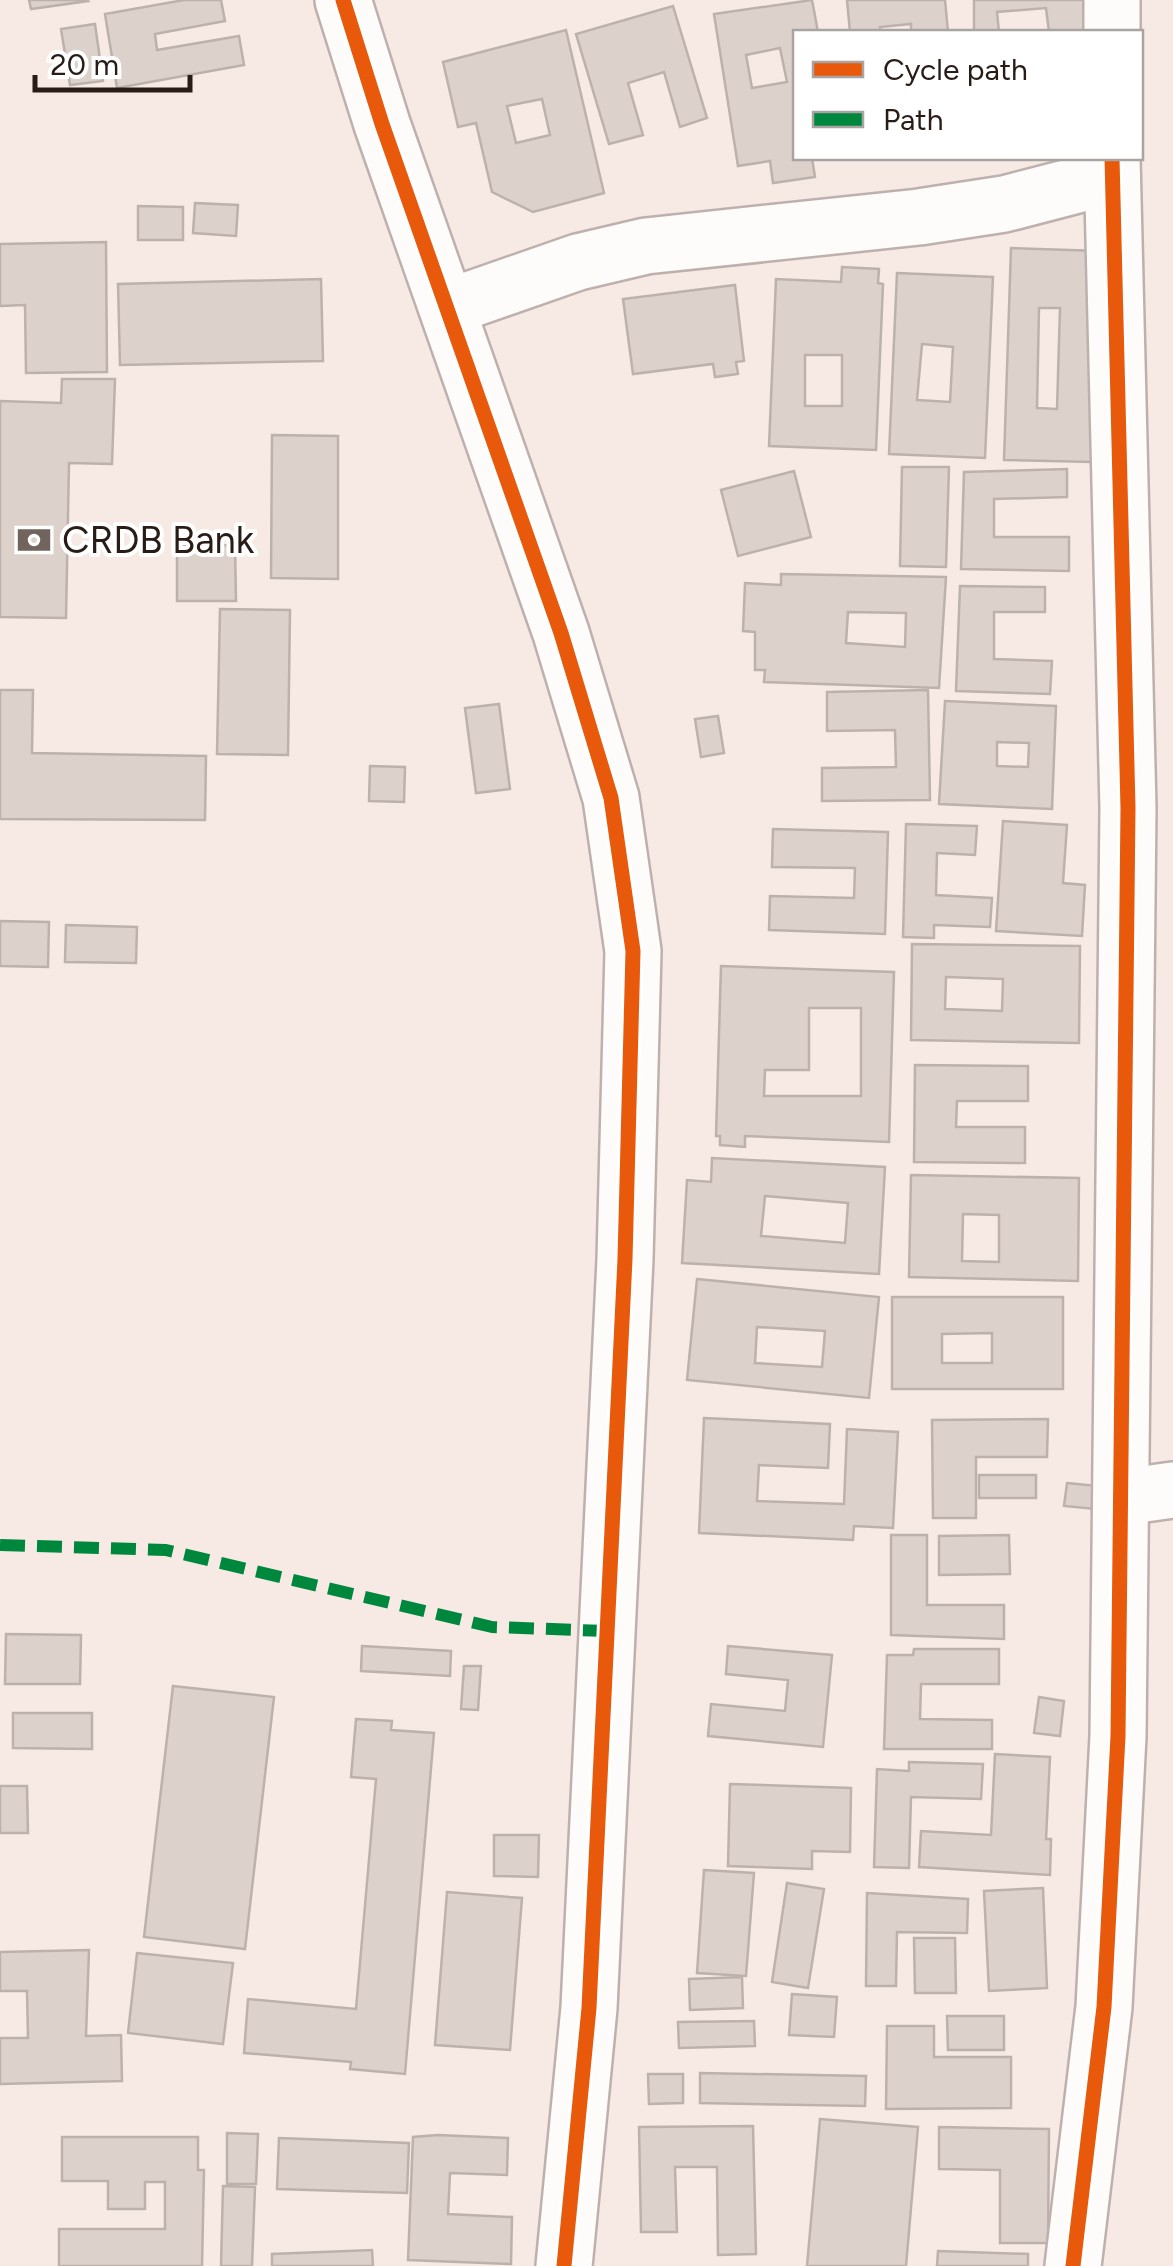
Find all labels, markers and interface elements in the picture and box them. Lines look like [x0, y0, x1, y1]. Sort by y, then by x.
scale bar [35, 30, 190, 92]
legend [793, 30, 1143, 160]
text: 20 m [50, 46, 119, 83]
text: Cycle path [883, 51, 1028, 88]
text: Path [883, 101, 943, 138]
place label: CRDB Bank [62, 517, 255, 563]
bank icon: CRDB Bank [15, 521, 53, 559]

